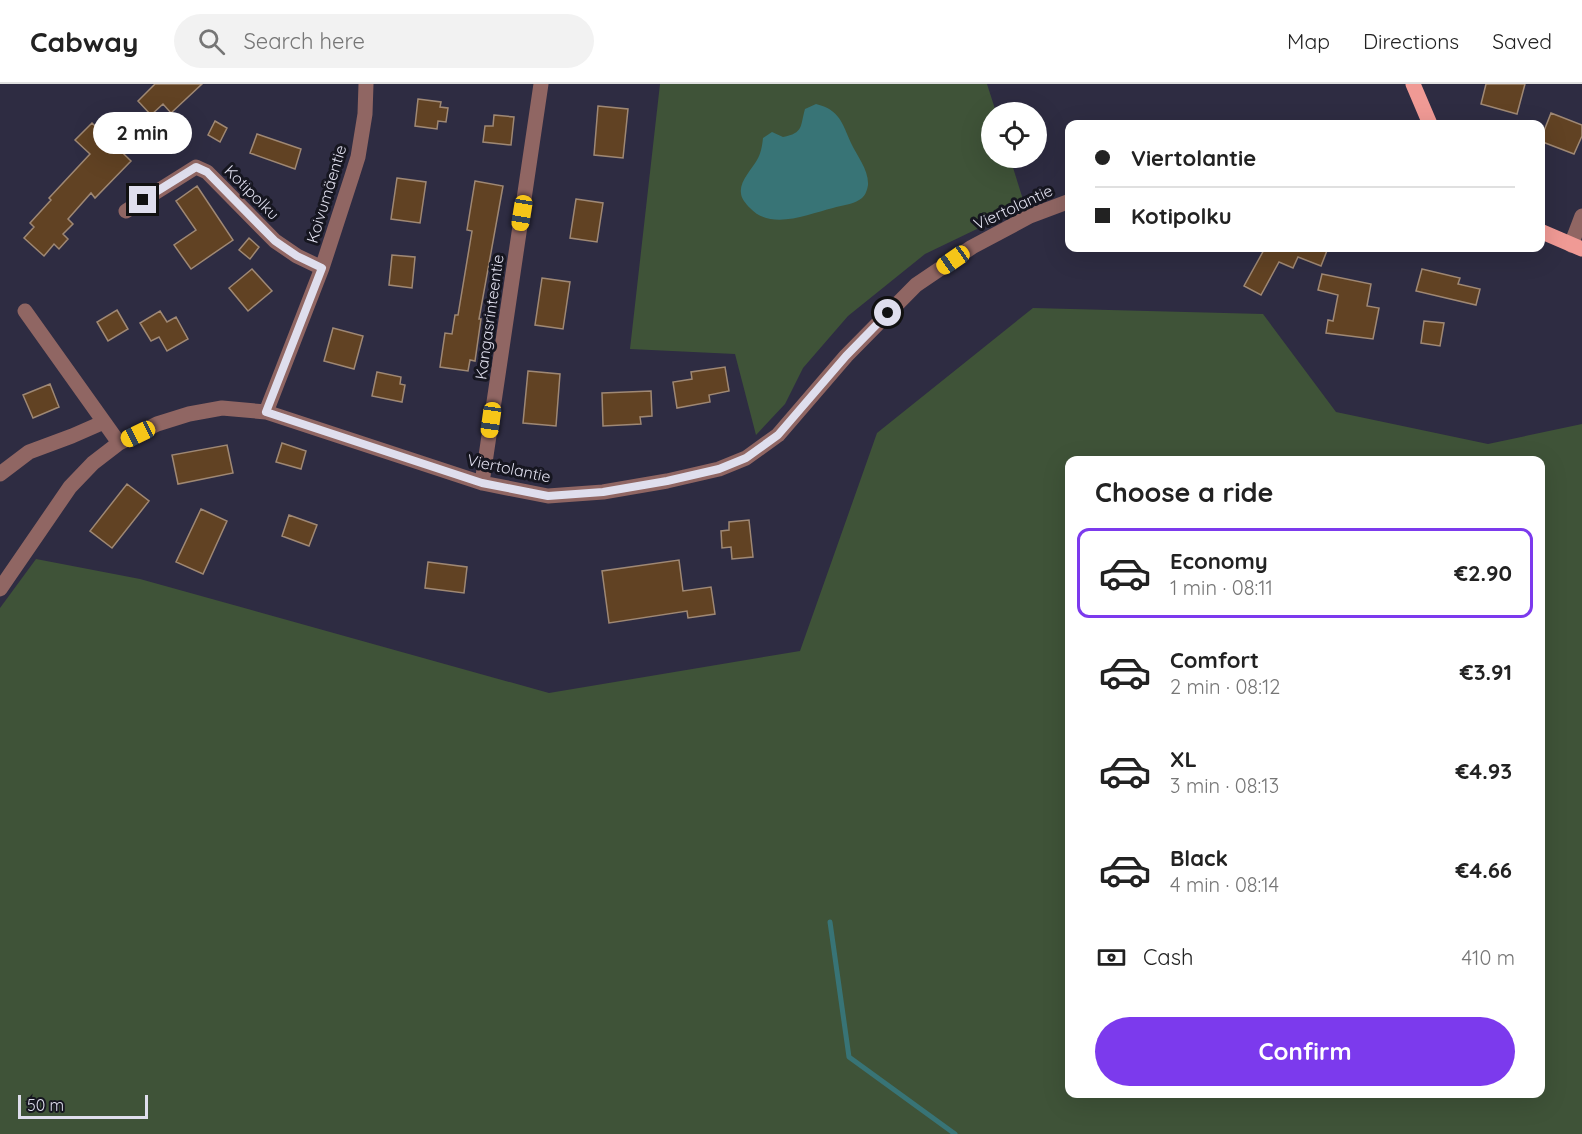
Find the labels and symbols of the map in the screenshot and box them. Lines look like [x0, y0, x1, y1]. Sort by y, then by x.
callout: 2 min [94, 113, 192, 155]
street label: Koivumäentie [302, 142, 350, 246]
street label: Kotipolku [220, 160, 284, 224]
street label: Viertolantie [970, 180, 1056, 234]
route end [129, 186, 156, 213]
car [510, 194, 534, 232]
car [933, 242, 973, 278]
street label: Kangasrinteentie [470, 253, 508, 381]
route start [874, 299, 901, 326]
car [480, 401, 502, 439]
car [118, 418, 158, 450]
street label: Viertolantie [465, 449, 553, 487]
scale bar [18, 1092, 148, 1120]

